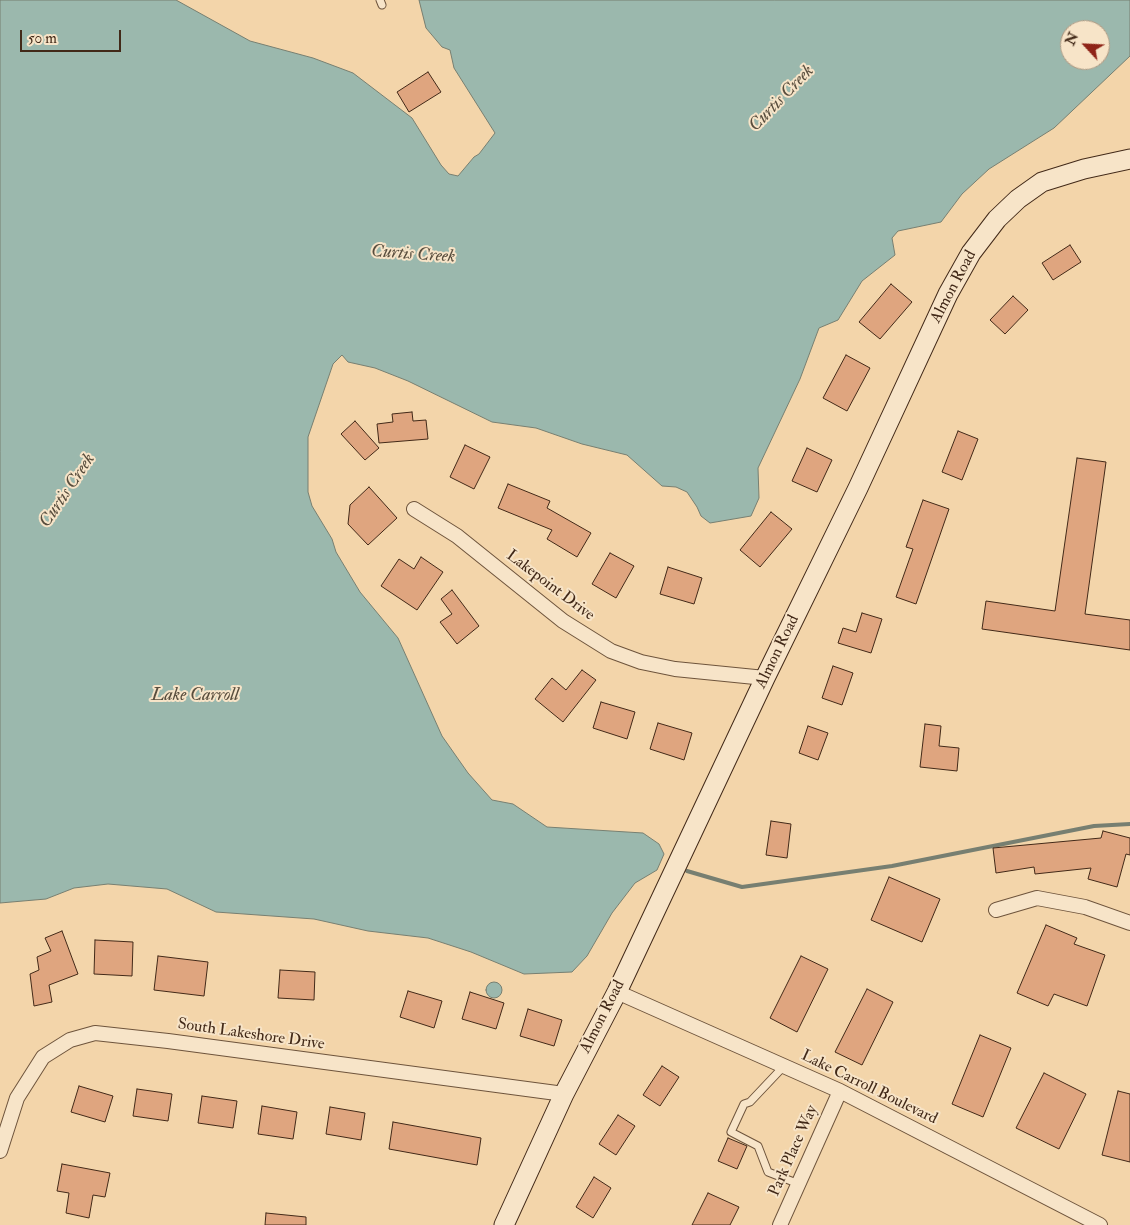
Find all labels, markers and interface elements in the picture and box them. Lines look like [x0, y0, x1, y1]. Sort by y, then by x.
scale bar [22, 20, 124, 52]
north arrow [1060, 20, 1110, 70]
text: 50 m [28, 29, 57, 48]
text: N [1062, 30, 1082, 48]
water label: Curtis Creek [745, 61, 819, 137]
water label: Curtis Creek [370, 241, 456, 269]
street label: Almon Road [927, 247, 981, 327]
water label: Curtis Creek [35, 450, 101, 532]
street label: Lakepoint Drive [502, 547, 598, 625]
street label: Almon Road [752, 612, 804, 692]
water label: Lake Carroll [151, 685, 239, 707]
street label: Almon Road [576, 977, 630, 1057]
street label: South Lakeshore Drive [176, 1015, 326, 1055]
street label: Lake Carroll Boulevard [798, 1047, 940, 1129]
street label: Park Place Way [765, 1103, 823, 1199]

